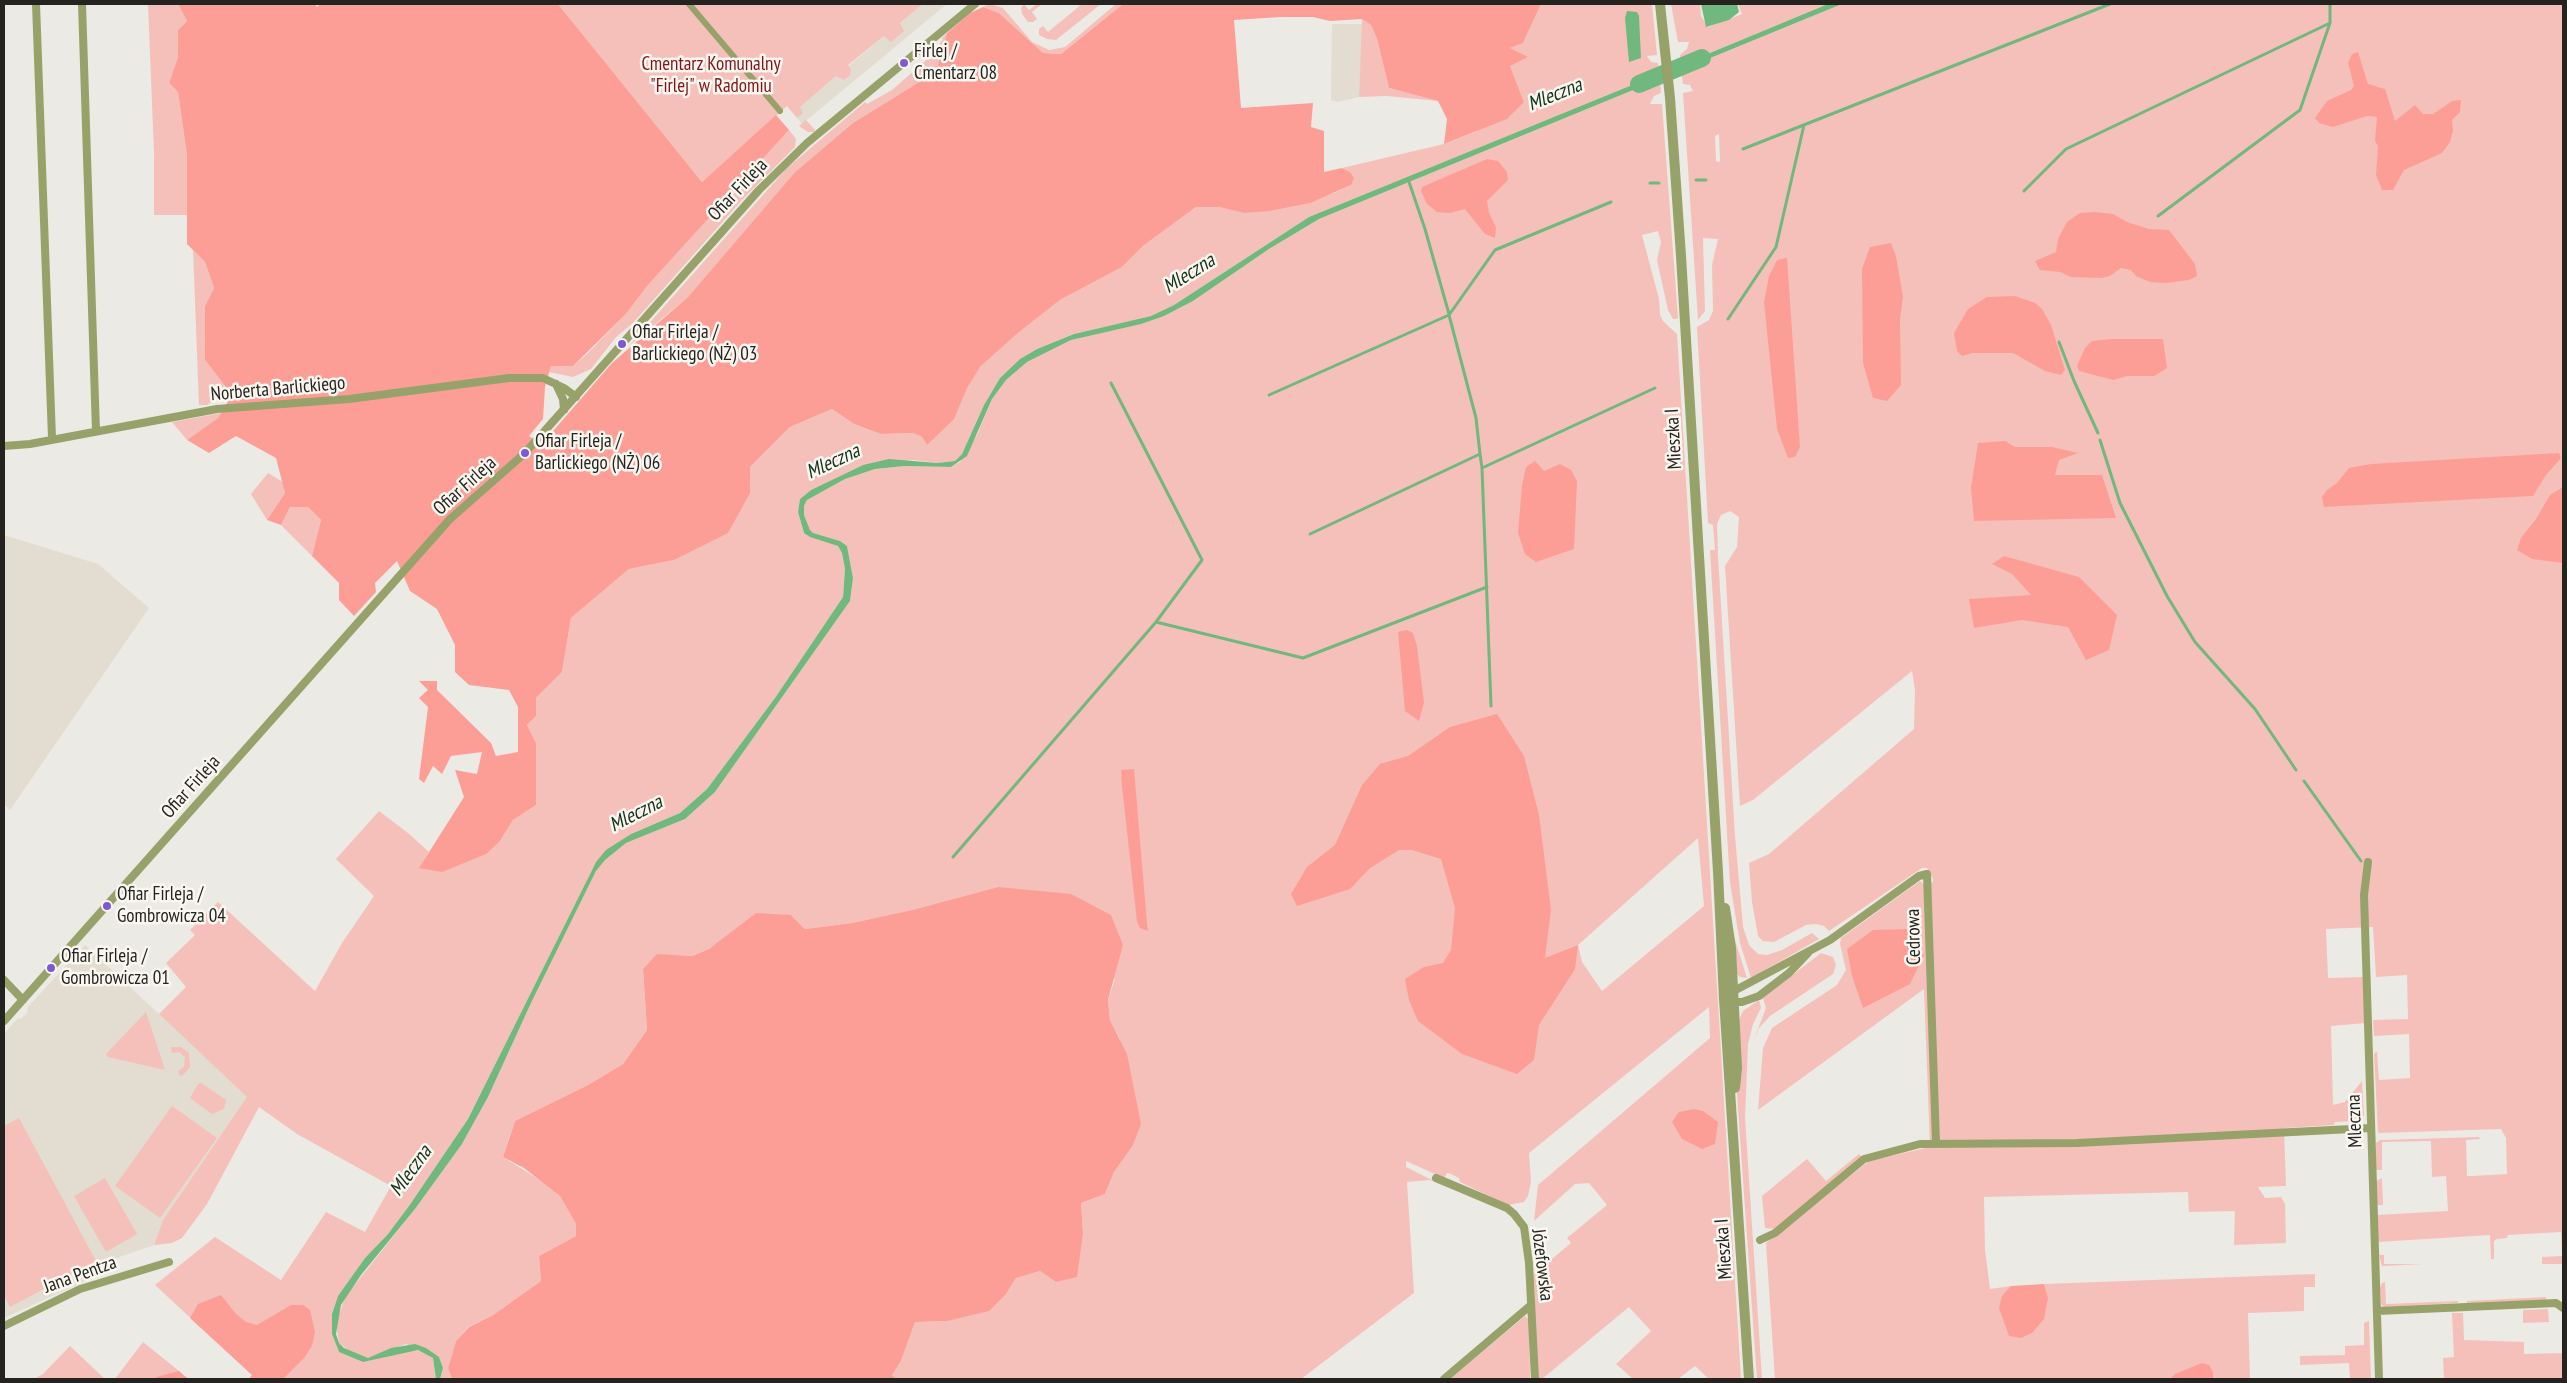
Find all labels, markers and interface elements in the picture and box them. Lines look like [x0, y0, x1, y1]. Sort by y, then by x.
place label: Firlej / Cmentarz 08 [914, 41, 997, 85]
park label: Cmentarz Komunalny "Firlej" w Radomiu [641, 54, 781, 98]
marker: Firlej / Cmentarz 08 [898, 57, 910, 69]
water label: Mleczna [1524, 73, 1586, 117]
street label: Ofiar Firleja [704, 154, 772, 226]
water label: Mleczna [1159, 249, 1219, 299]
place label: Ofiar Firleja / Barlickiego (NŻ) 03 [632, 322, 757, 366]
marker: Ofiar Firleja / Barlickiego (NŻ) 03 [616, 338, 628, 350]
street label: Norberta Barlickiego [210, 372, 346, 406]
street label: Mieszka I [1661, 408, 1687, 470]
place label: Ofiar Firleja / Barlickiego (NŻ) 06 [535, 431, 660, 475]
water label: Mleczna [802, 439, 864, 485]
marker: Ofiar Firleja / Barlickiego (NŻ) 06 [519, 447, 531, 459]
street label: Ofiar Firleja [429, 452, 501, 520]
street label: Ofiar Firleja [157, 751, 225, 823]
water label: Mleczna [605, 791, 667, 837]
place label: Ofiar Firleja / Gombrowicza 04 [117, 884, 226, 928]
marker: Ofiar Firleja / Gombrowicza 04 [101, 900, 113, 912]
street label: Cedrowa [1902, 909, 1926, 965]
place label: Ofiar Firleja / Gombrowicza 01 [61, 946, 170, 990]
marker: Ofiar Firleja / Gombrowicza 01 [45, 962, 57, 974]
street label: Mleczna [2343, 1094, 2367, 1148]
water label: Mleczna [385, 1141, 437, 1201]
street label: Mieszka I [1711, 1218, 1737, 1280]
street label: Józefowska [1526, 1228, 1558, 1302]
street label: Jana Pentza [40, 1251, 120, 1299]

